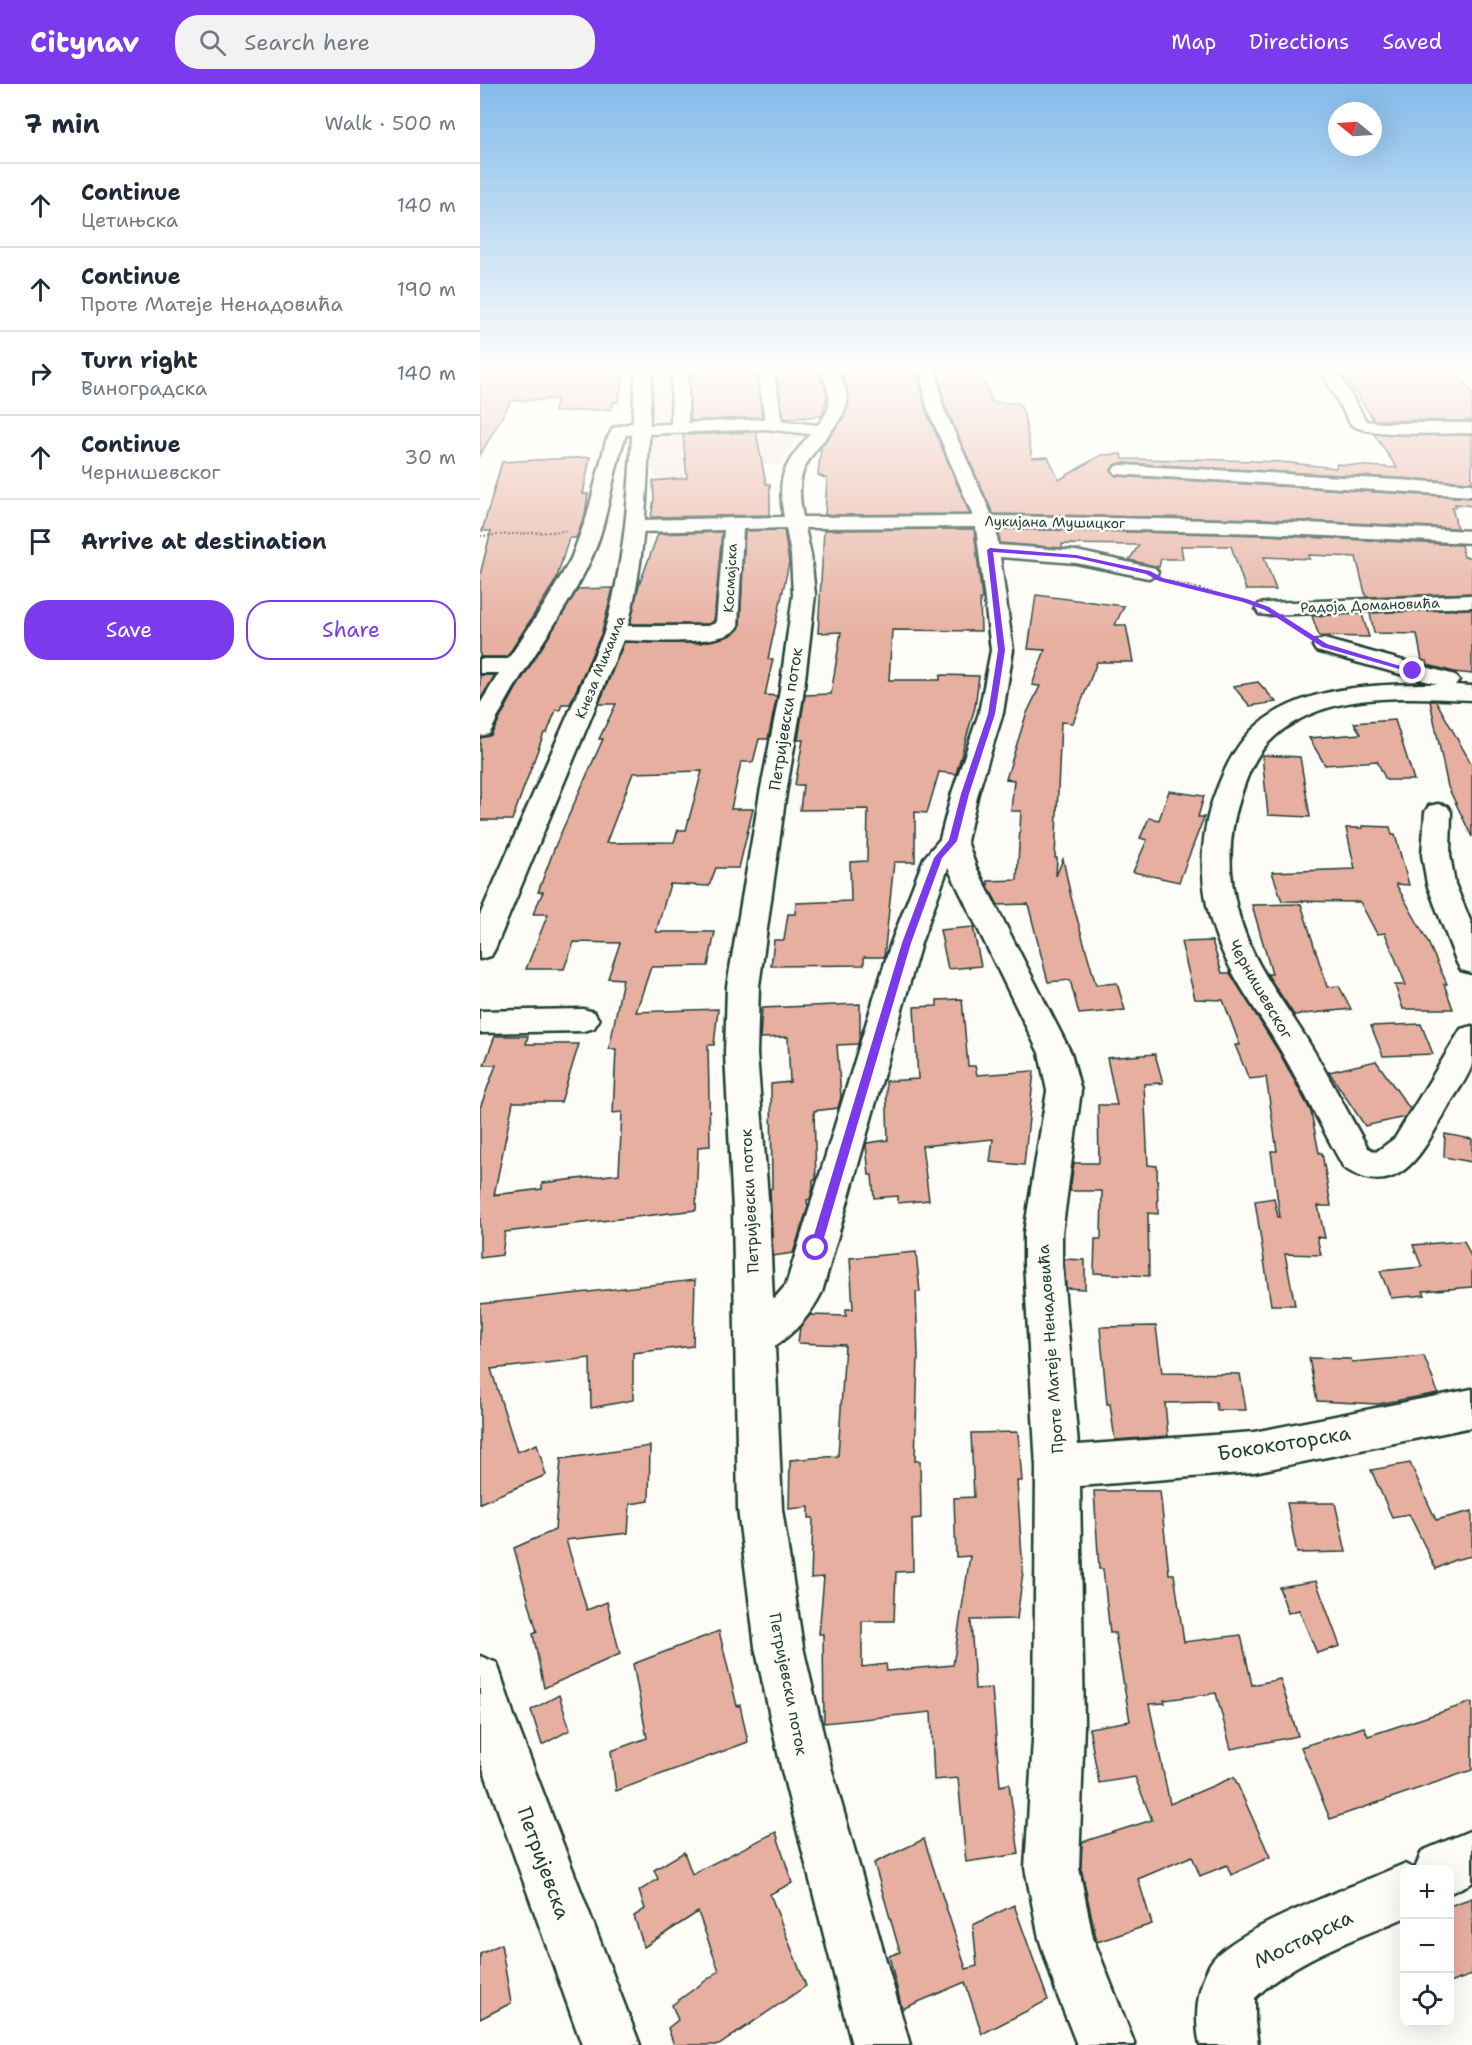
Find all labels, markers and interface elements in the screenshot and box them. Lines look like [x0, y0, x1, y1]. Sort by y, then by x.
search box [175, 15, 595, 69]
text: Citynav [30, 23, 139, 61]
icon: search [196, 26, 229, 59]
text: Search here [244, 28, 370, 57]
text: Map [1171, 28, 1216, 56]
text: Directions [1249, 28, 1349, 56]
text: Saved [1382, 28, 1442, 56]
north arrow [1328, 102, 1382, 156]
text: 7 min [24, 106, 100, 141]
text: Walk · 500 m [324, 110, 456, 136]
text: Continue [81, 178, 181, 207]
icon: ahead [24, 189, 57, 222]
text: 140 m [397, 192, 456, 218]
text: Цетињска [81, 207, 178, 233]
text: Continue [81, 262, 181, 291]
icon: ahead [24, 273, 57, 306]
text: 190 m [397, 276, 456, 302]
text: Проте Матеје Ненадовића [81, 291, 343, 317]
text: Turn right [81, 346, 198, 375]
icon: right [24, 357, 57, 390]
text: 140 m [397, 360, 456, 386]
text: Виноградска [81, 375, 207, 401]
text: Continue [81, 430, 181, 459]
icon: ahead [24, 441, 57, 474]
text: 30 m [404, 444, 456, 470]
text: Чернишевског [81, 459, 220, 485]
street label: Лукијана Мушицког [984, 512, 1126, 532]
icon: arrive [24, 525, 57, 558]
text: Arrive at destination [81, 527, 327, 556]
street label: Космајска [719, 542, 741, 613]
street label: Радоја Домановића [1300, 594, 1440, 616]
button: Save [24, 600, 234, 660]
button: Share [246, 600, 456, 660]
street label: Кнеза Михаила [571, 613, 629, 721]
street label: Петријевски поток [764, 646, 807, 792]
route end [1399, 657, 1425, 683]
street label: Чернишевског [1224, 936, 1298, 1044]
street label: Петријевски поток [735, 1128, 764, 1274]
route start [802, 1234, 828, 1260]
street label: Проте Матеје Ненадовића [1033, 1244, 1068, 1454]
street label: Бококоторска [1215, 1420, 1353, 1466]
street label: Петријевски поток [764, 1611, 813, 1757]
street label: Петријевска [512, 1803, 577, 1923]
map controls [1400, 1865, 1454, 2027]
button: + [1400, 1865, 1454, 1919]
street label: Мостарска [1249, 1904, 1357, 1974]
button: − [1400, 1919, 1454, 1973]
button: locate [1400, 1973, 1454, 2027]

